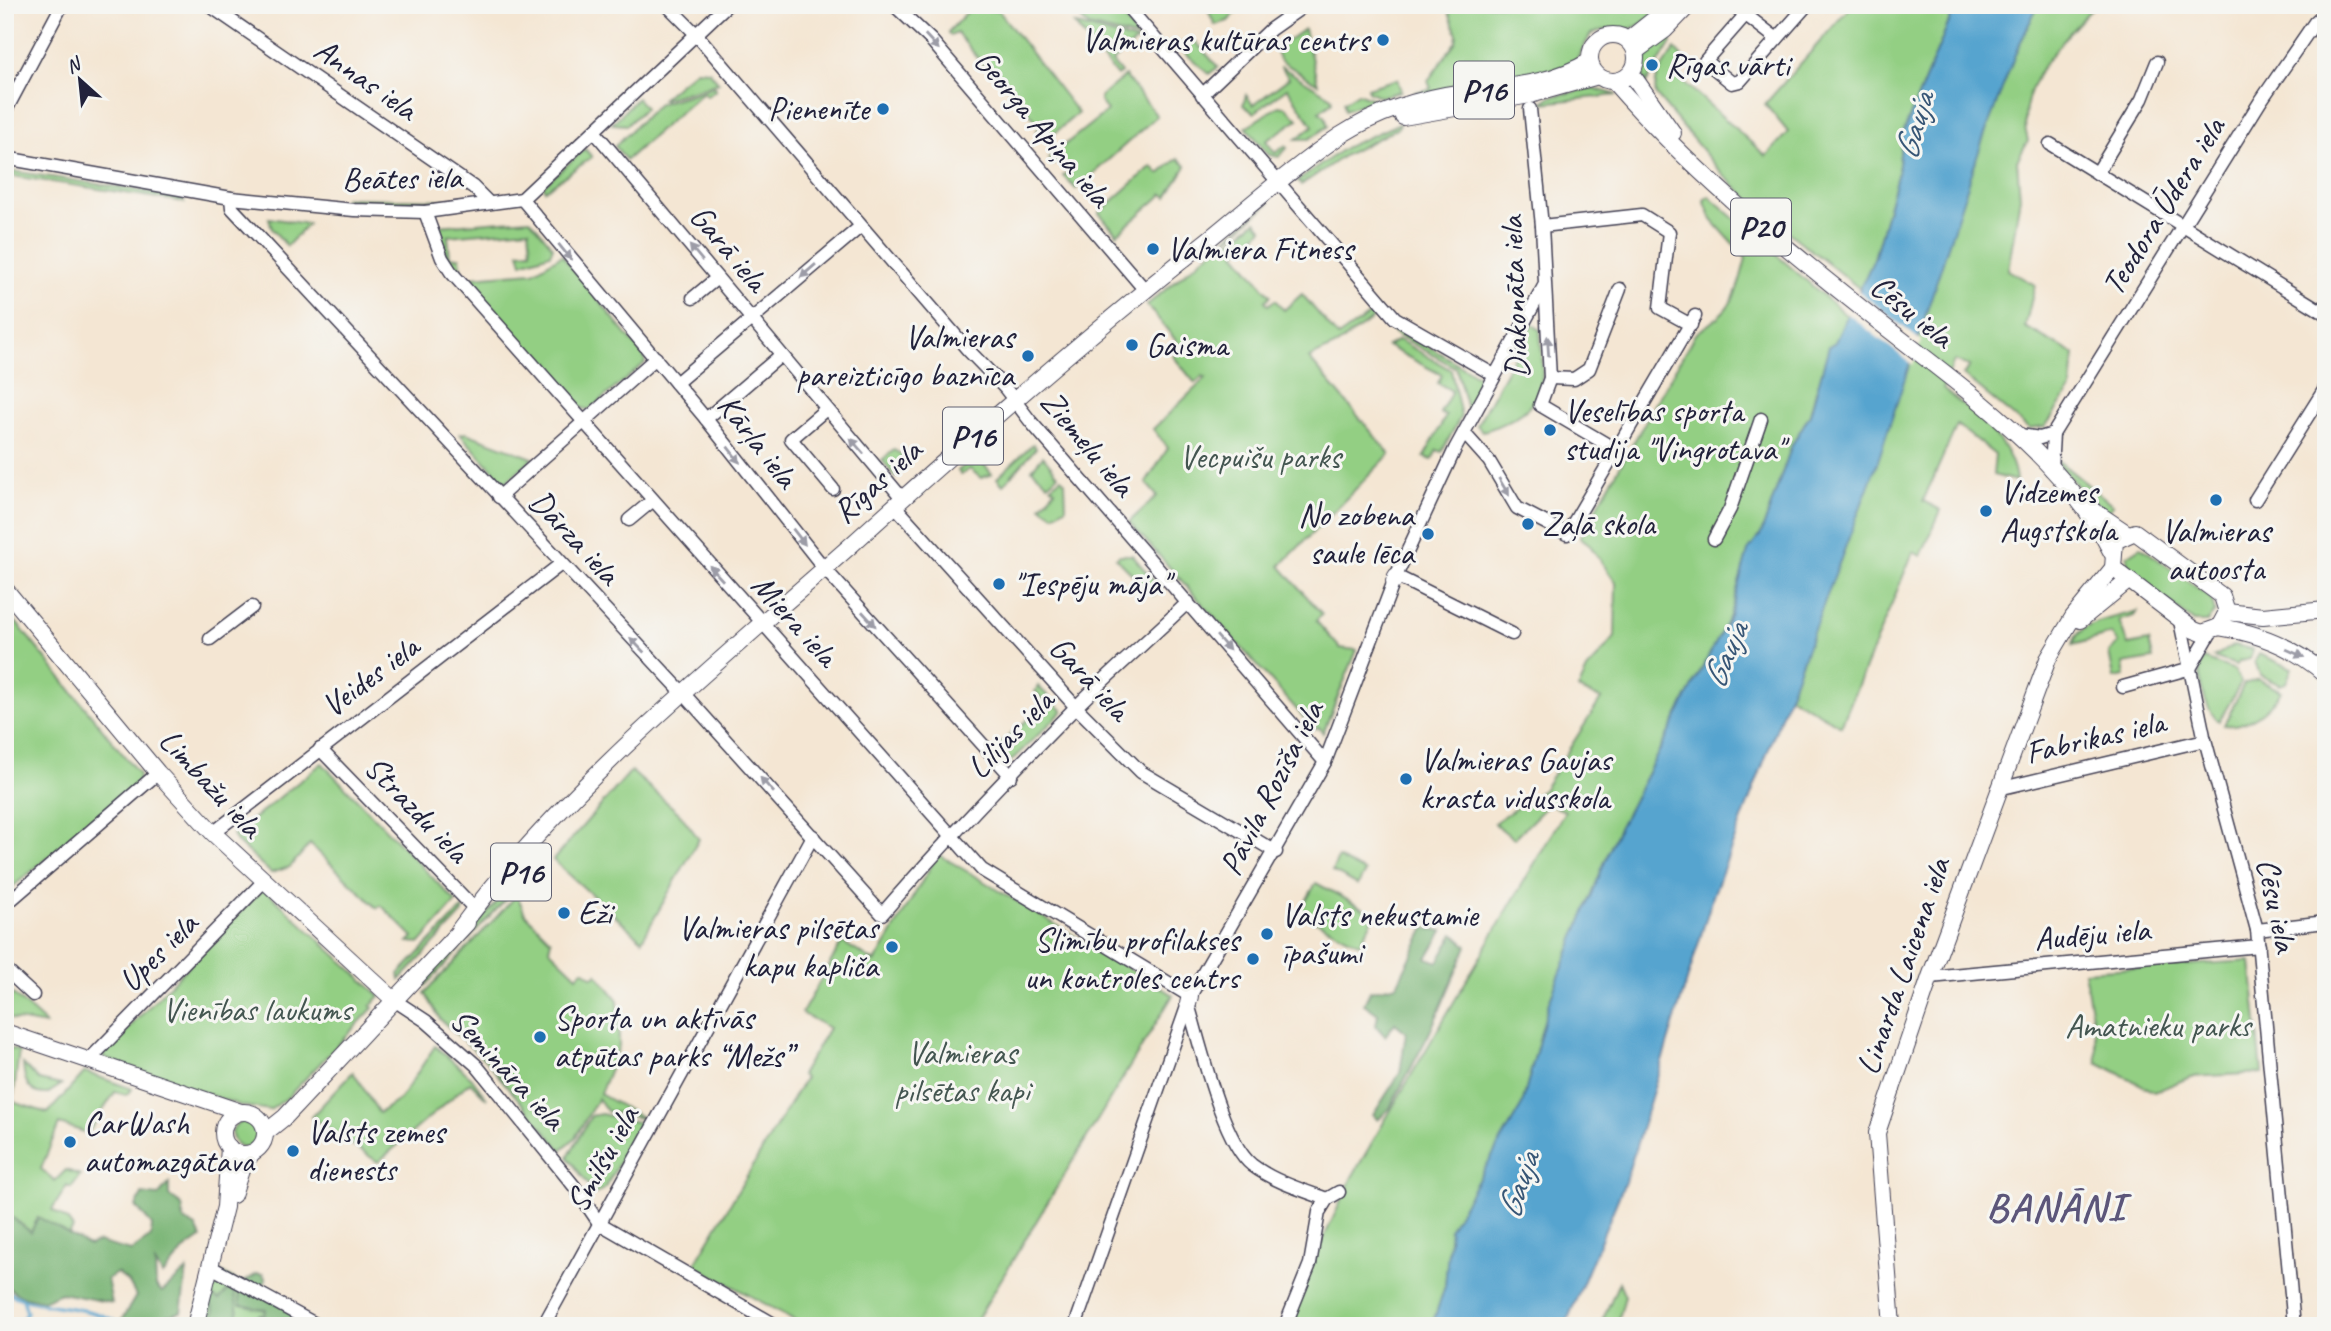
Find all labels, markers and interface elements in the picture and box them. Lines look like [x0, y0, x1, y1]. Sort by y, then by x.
place label: Valmieras kultūras centrs [1082, 19, 1372, 61]
street label: Annas iela [306, 28, 428, 131]
marker: Valmieras kultūras centrs [1375, 32, 1391, 48]
one-way arrow [924, 33, 940, 50]
street label: Georga Apiņa iela [965, 41, 1123, 217]
place label: Rīgas vārti [1666, 44, 1793, 86]
north arrow [46, 46, 116, 116]
text: N [62, 51, 86, 79]
marker: Rīgas vārti [1644, 57, 1660, 73]
road number: P16 [1454, 62, 1514, 119]
water label: Gauja [1883, 84, 1946, 164]
place label: Pienenīte [768, 88, 871, 130]
marker: Pienenīte [875, 101, 891, 117]
street label: Teodora Ūdera iela [2092, 108, 2235, 303]
street label: Beātes iela [342, 156, 465, 200]
street label: Garā iela [681, 196, 779, 302]
road number: P20 [1731, 199, 1791, 256]
street label: Diakonāta iela [1490, 213, 1538, 379]
place label: Valmiera Fitness [1167, 228, 1356, 270]
marker: Valmiera Fitness [1145, 241, 1161, 257]
one-way arrow [558, 242, 573, 260]
one-way arrow [689, 244, 704, 261]
one-way arrow [800, 263, 817, 278]
street label: Cēsu iela [1862, 265, 1964, 359]
place label: Valmieras pareizticīgo baznīca [796, 316, 1017, 396]
place label: Gaisma [1146, 324, 1230, 366]
one-way arrow [1542, 335, 1553, 357]
marker: Gaisma [1124, 337, 1140, 353]
marker: Valmieras pareizticīgo baznīca [1020, 348, 1036, 364]
street label: Ziemeļu iela [1031, 381, 1146, 507]
street label: Kārļa iela [708, 386, 809, 498]
place label: Veselības sporta studija "Vingrotava" [1564, 390, 1790, 470]
road number: P16 [943, 408, 1003, 464]
marker: Veselības sporta studija "Vingrotava" [1542, 422, 1558, 438]
street label: Rīgas iela [823, 428, 932, 532]
park label: Vecpuišu parks [1180, 436, 1343, 478]
one-way arrow [850, 438, 865, 455]
one-way arrow [727, 446, 742, 464]
place label: Vidzemes Augstskola [2000, 471, 2119, 551]
one-way arrow [1498, 478, 1511, 497]
street label: Dārza iela [520, 481, 631, 595]
marker: Valmieras autoosta [2208, 492, 2224, 508]
place label: No zobena saule lēca [1298, 494, 1417, 574]
place label: Zaļā skola [1542, 503, 1656, 545]
marker: Vidzemes Augstskola [1978, 503, 1994, 519]
place label: Valmieras autoosta [2161, 510, 2273, 590]
marker: Zaļā skola [1520, 516, 1536, 532]
marker: No zobena saule lēca [1420, 526, 1436, 542]
one-way arrow [792, 528, 806, 546]
place label: "Iespēju māja" [1013, 563, 1175, 605]
one-way arrow [708, 564, 724, 582]
street label: Miera iela [742, 565, 849, 677]
marker: "Iespēju māja" [991, 576, 1007, 592]
one-way arrow [861, 611, 876, 628]
water label: Gauja [1691, 612, 1760, 695]
street label: Veides iela [313, 624, 429, 726]
street label: Garā iela [1040, 627, 1141, 731]
one-way arrow [1215, 634, 1231, 652]
one-way arrow [629, 637, 645, 654]
one-way arrow [2285, 647, 2305, 659]
street label: Lilijas iela [957, 679, 1064, 787]
street label: Pāvila Rozīša iela [1209, 691, 1334, 882]
street label: Fabrikas iela [2021, 700, 2171, 773]
street label: Limbažu iela [150, 720, 274, 848]
place label: Valmieras Gaujas krasta vidusskola [1420, 739, 1614, 819]
street label: Strazdu iela [356, 747, 480, 873]
marker: Valmieras Gaujas krasta vidusskola [1398, 771, 1414, 787]
one-way arrow [759, 776, 775, 794]
road number: P16 [491, 844, 551, 900]
street label: Linarda Laicena iela [1846, 850, 1961, 1080]
street label: Cēsu iela [2247, 854, 2308, 958]
place label: Eži [578, 892, 616, 934]
place label: Valsts nekustamie īpašumi [1281, 894, 1480, 974]
street label: Upes iela [109, 902, 208, 1001]
marker: Eži [556, 905, 572, 921]
place label: Valmieras pilsētas kapu kapliča [678, 907, 881, 987]
street label: Audēju iela [2033, 908, 2154, 960]
place label: Slimību profilakses un kontroles centrs [1024, 919, 1242, 999]
marker: Valsts nekustamie īpašumi [1259, 926, 1275, 942]
marker: Valmieras pilsētas kapu kapliča [884, 939, 900, 955]
marker: Slimību profilakses un kontroles centrs [1245, 951, 1261, 967]
park label: Vienības laukums [163, 989, 354, 1031]
place label: Sporta un aktīvās atpūtas parks “Mežs” [554, 997, 798, 1077]
street label: Semināra iela [441, 999, 577, 1140]
park label: Amatnieku parks [2065, 1005, 2254, 1047]
marker: Sporta un aktīvās atpūtas parks “Mežs” [532, 1029, 548, 1045]
park label: Valmieras pilsētas kapi [895, 1032, 1033, 1112]
street label: Smilšu iela [556, 1096, 649, 1219]
place label: CarWash automazgātava [84, 1102, 256, 1182]
place label: Valsts zemes dienests [307, 1111, 447, 1191]
marker: CarWash automazgātava [62, 1134, 78, 1150]
marker: Valsts zemes dienests [285, 1143, 301, 1159]
water label: Gauja [1486, 1143, 1551, 1224]
district label: BANĀNI [1986, 1182, 2132, 1232]

